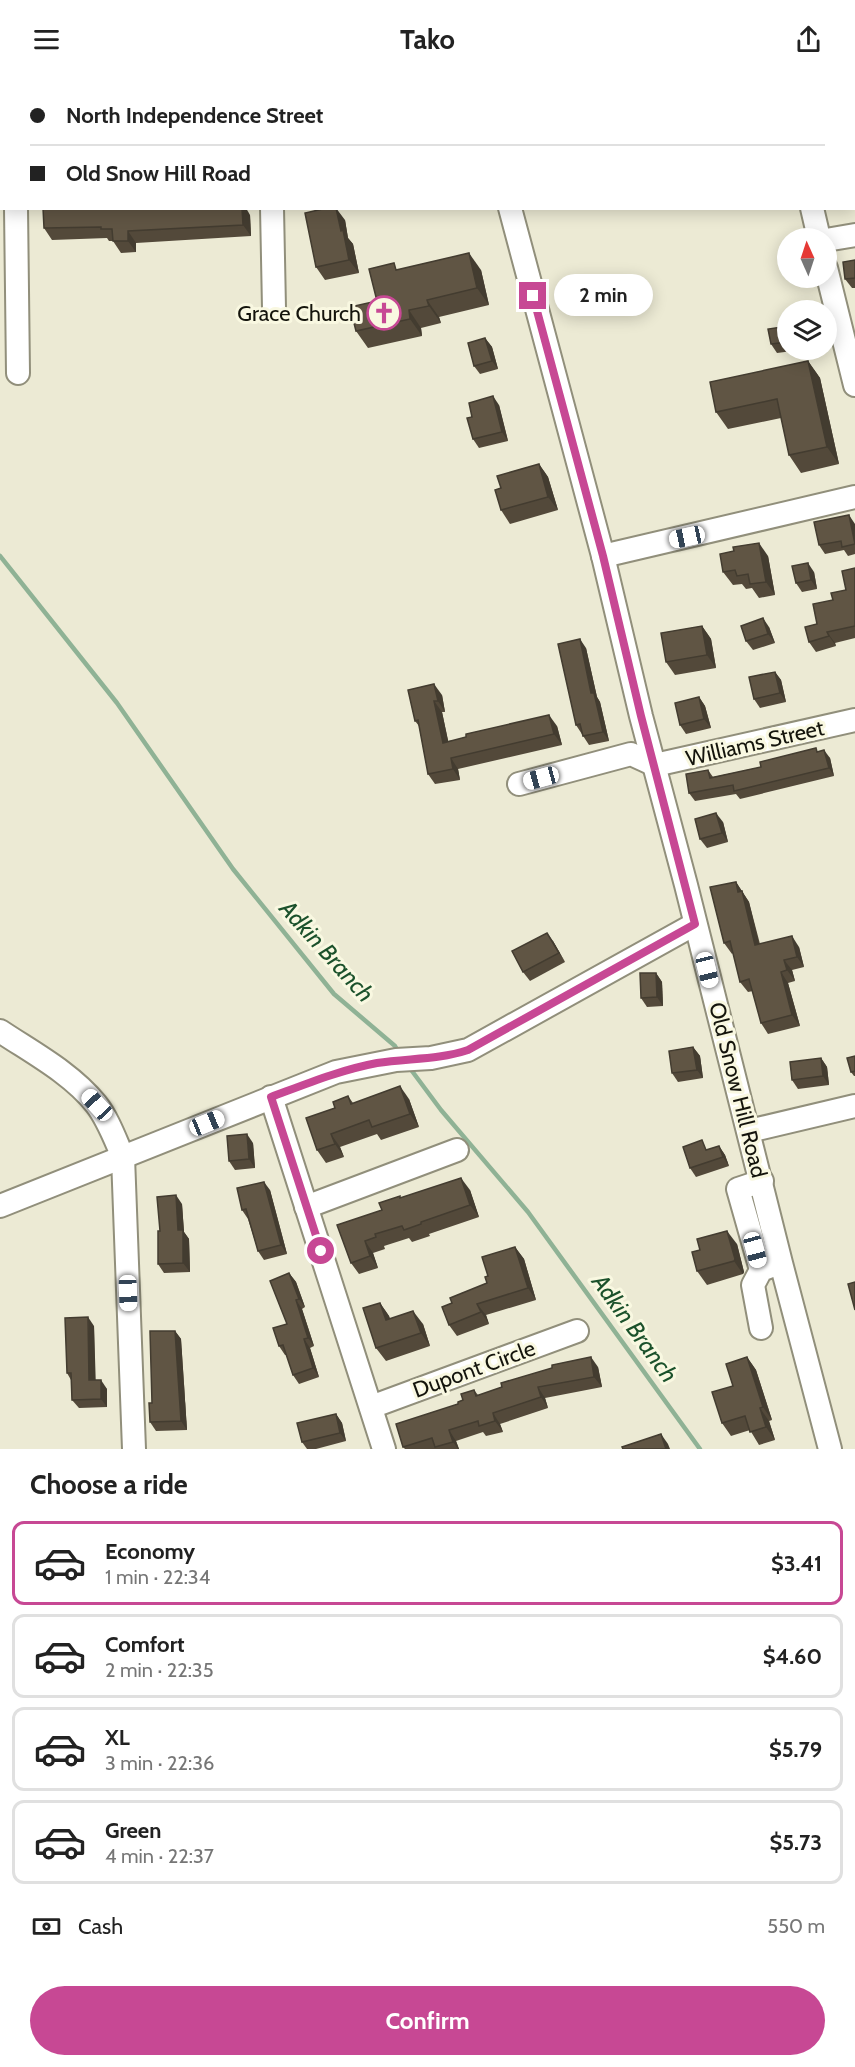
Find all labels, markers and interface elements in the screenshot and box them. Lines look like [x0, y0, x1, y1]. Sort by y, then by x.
icon: menu [30, 23, 63, 56]
text: Tako [400, 23, 455, 56]
icon: share [792, 23, 825, 56]
text: North Independence Street [66, 102, 323, 129]
text: Old Snow Hill Road [66, 160, 251, 187]
north arrow [777, 228, 837, 288]
map controls [777, 228, 837, 360]
callout: 2 min [554, 275, 653, 317]
route end [519, 282, 546, 309]
text: 2 min [579, 283, 628, 307]
church icon: Grace Church [366, 295, 402, 331]
place label: Grace Church [237, 300, 361, 327]
button: layers [777, 300, 837, 360]
car [668, 524, 706, 550]
street label: Williams Street [683, 714, 827, 772]
car [521, 765, 561, 791]
water label: Adkin Branch [273, 893, 380, 1008]
car [694, 950, 720, 990]
street label: Old Snow Hill Road [703, 999, 773, 1181]
car [78, 1086, 116, 1124]
car [187, 1108, 227, 1138]
car [742, 1230, 768, 1270]
route start [307, 1237, 334, 1264]
water label: Adkin Branch [585, 1267, 684, 1388]
car [118, 1275, 138, 1311]
street label: Dupont Circle [409, 1334, 539, 1404]
text: Choose a ride [30, 1468, 188, 1501]
icon: car [33, 1536, 87, 1590]
text: Economy [105, 1538, 195, 1565]
text: $3.41 [771, 1550, 822, 1577]
text: 1 min · 22:34 [105, 1565, 210, 1589]
icon: car [33, 1629, 87, 1683]
text: Comfort [105, 1631, 184, 1658]
text: $4.60 [763, 1643, 822, 1670]
text: 2 min · 22:35 [105, 1658, 213, 1682]
icon: car [33, 1722, 87, 1776]
text: XL [105, 1724, 130, 1751]
text: $5.79 [769, 1736, 822, 1763]
text: 3 min · 22:36 [105, 1751, 214, 1775]
icon: car [33, 1815, 87, 1869]
text: Green [105, 1817, 161, 1844]
text: $5.73 [769, 1829, 822, 1856]
text: 4 min · 22:37 [105, 1844, 214, 1868]
icon: cash [30, 1910, 63, 1943]
text: Cash [78, 1913, 123, 1940]
text: 550 m [767, 1914, 825, 1938]
button: Confirm [30, 1986, 825, 2055]

